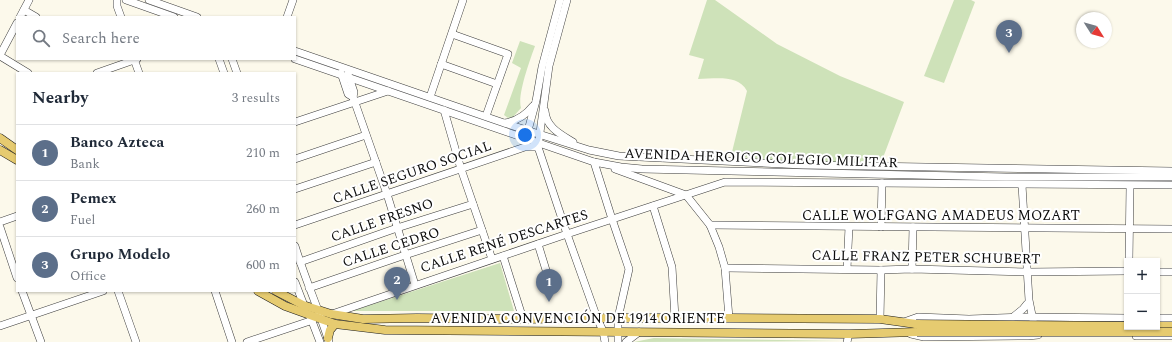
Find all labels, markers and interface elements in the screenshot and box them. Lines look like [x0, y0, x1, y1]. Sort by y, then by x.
north arrow [1076, 12, 1112, 48]
search box [16, 16, 296, 60]
pin: 3 [996, 20, 1022, 53]
icon: search [30, 27, 52, 49]
text: Search here [62, 27, 140, 50]
text: Nearby [32, 85, 88, 111]
text: 3 results [232, 88, 280, 108]
your location [515, 125, 535, 145]
text: Banco Azteca [70, 131, 164, 154]
street label: CALLE SEGURO SOCIAL [330, 135, 494, 209]
text: 1 [41, 143, 49, 163]
text: 210 m [246, 143, 280, 163]
street label: AVENIDA HEROICO COLEGIO MILITAR [624, 143, 899, 173]
text: Bank [70, 154, 100, 174]
text: Pemex [70, 187, 117, 210]
street label: CALLE FRESNO [328, 193, 436, 247]
text: 2 [41, 199, 49, 219]
text: 260 m [246, 199, 280, 219]
street label: CALLE RENÉ DESCARTES [417, 204, 591, 278]
street label: CALLE WOLFGANG AMADEUS MOZART [802, 205, 1080, 226]
text: Fuel [70, 210, 95, 230]
street label: CALLE CEDRO [340, 221, 442, 273]
text: Grupo Modelo [70, 243, 170, 266]
street label: CALLE FRANZ PETER SCHUBERT [811, 245, 1041, 269]
text: 3 [41, 255, 49, 275]
text: 600 m [246, 255, 280, 275]
map controls [1124, 258, 1160, 330]
button: + [1124, 258, 1160, 294]
text: Office [70, 266, 106, 286]
pin: 2 [384, 267, 410, 300]
pin: 1 [536, 269, 562, 302]
button: − [1124, 294, 1160, 330]
street label: AVENIDA CONVENCIÓN DE 1914 ORIENTE [431, 308, 725, 329]

